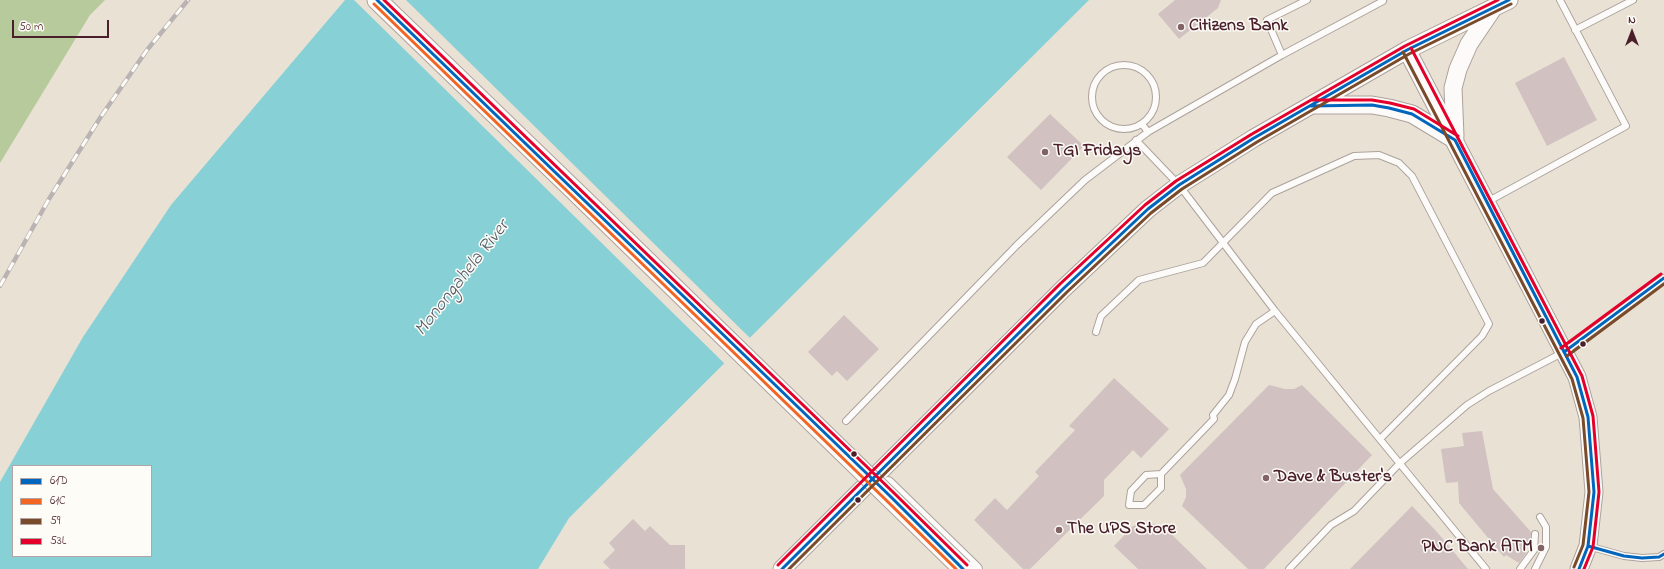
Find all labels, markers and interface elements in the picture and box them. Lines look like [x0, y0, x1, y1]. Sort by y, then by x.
scale bar [14, 12, 111, 38]
north arrow [1612, 12, 1652, 52]
text: N [1628, 12, 1636, 28]
place label: Citizens Bank [1189, 16, 1288, 38]
text: 50 m [19, 18, 43, 36]
marker: Citizens Bank [1176, 22, 1186, 32]
place label: TGI Fridays [1053, 141, 1141, 163]
marker: TGI Fridays [1040, 147, 1050, 157]
water label: Monongahela River [411, 217, 515, 341]
unlabelled marker [1537, 316, 1547, 326]
unlabelled marker [1578, 339, 1588, 349]
unlabelled marker [849, 449, 859, 459]
legend [12, 465, 152, 557]
place label: Dave & Buster's [1274, 467, 1392, 489]
text: 61D [50, 472, 68, 490]
marker: Dave & Buster's [1261, 473, 1271, 483]
text: 61C [50, 492, 66, 510]
unlabelled marker [853, 495, 863, 505]
text: 59 [50, 512, 60, 530]
place label: The UPS Store [1067, 519, 1176, 541]
marker: The UPS Store [1054, 525, 1064, 535]
text: 53L [50, 532, 66, 550]
place label: PNC Bank ATM [1422, 537, 1533, 559]
marker: PNC Bank ATM [1536, 543, 1546, 553]

